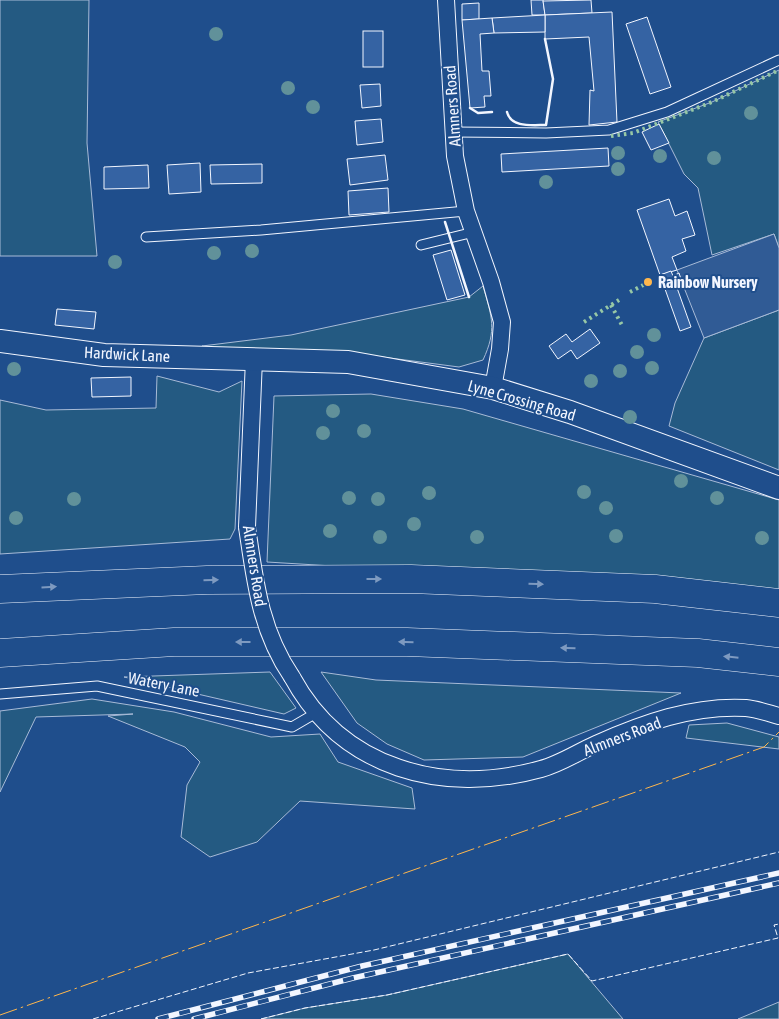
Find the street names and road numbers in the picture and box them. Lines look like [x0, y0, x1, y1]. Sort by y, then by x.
street label: Almners Road [440, 65, 464, 147]
street label: Hardwick Lane [84, 343, 170, 365]
street label: Lyne Crossing Road [466, 376, 578, 425]
street label: Almners Road [240, 524, 270, 608]
street label: Watery Lane [127, 668, 201, 701]
street label: Almners Road [581, 713, 663, 759]

